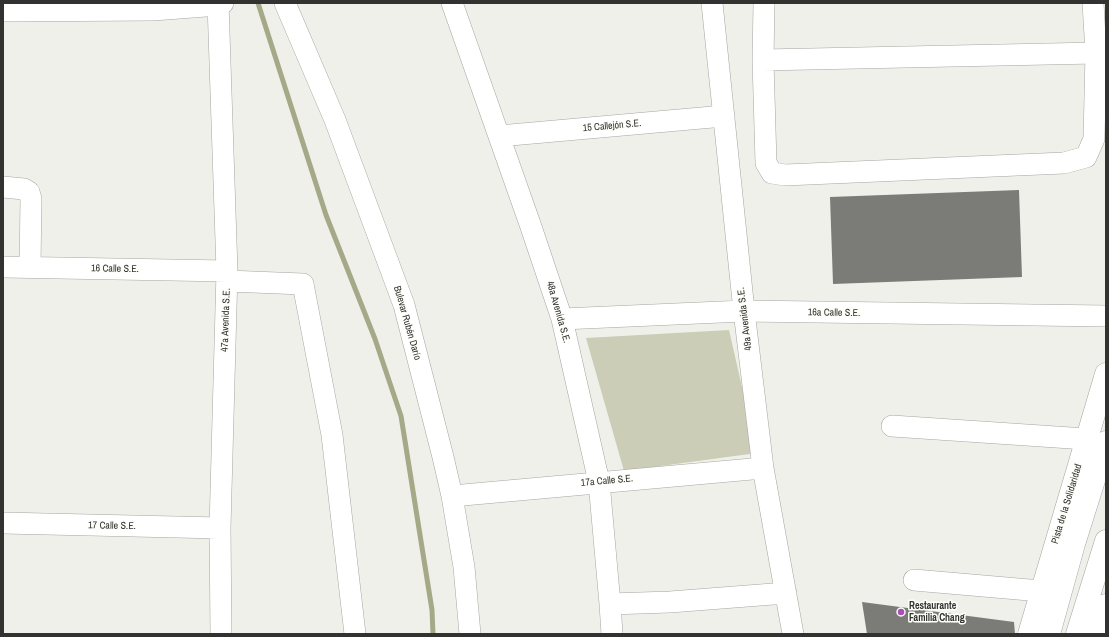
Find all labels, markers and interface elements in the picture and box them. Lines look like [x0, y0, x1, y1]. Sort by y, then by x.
street label: 15 Callejón S.E. [582, 117, 642, 135]
street label: 16 Calle S.E. [91, 263, 139, 275]
street label: 48a Avenida S.E. [543, 280, 573, 344]
street label: Bulevar Rubén Darío [391, 285, 423, 361]
street label: 49a Avenida S.E. [735, 287, 755, 351]
street label: 47a Avenida S.E. [219, 288, 233, 352]
street label: 16a Calle S.E. [808, 307, 860, 319]
street label: Pista de la Solidaridad [1049, 463, 1085, 545]
street label: 17a Calle S.E. [580, 473, 634, 489]
street label: 17 Calle S.E. [88, 520, 136, 532]
place label: Restaurante Familia Chang [909, 600, 965, 624]
marker: Restaurante Familia Chang [896, 607, 906, 617]

